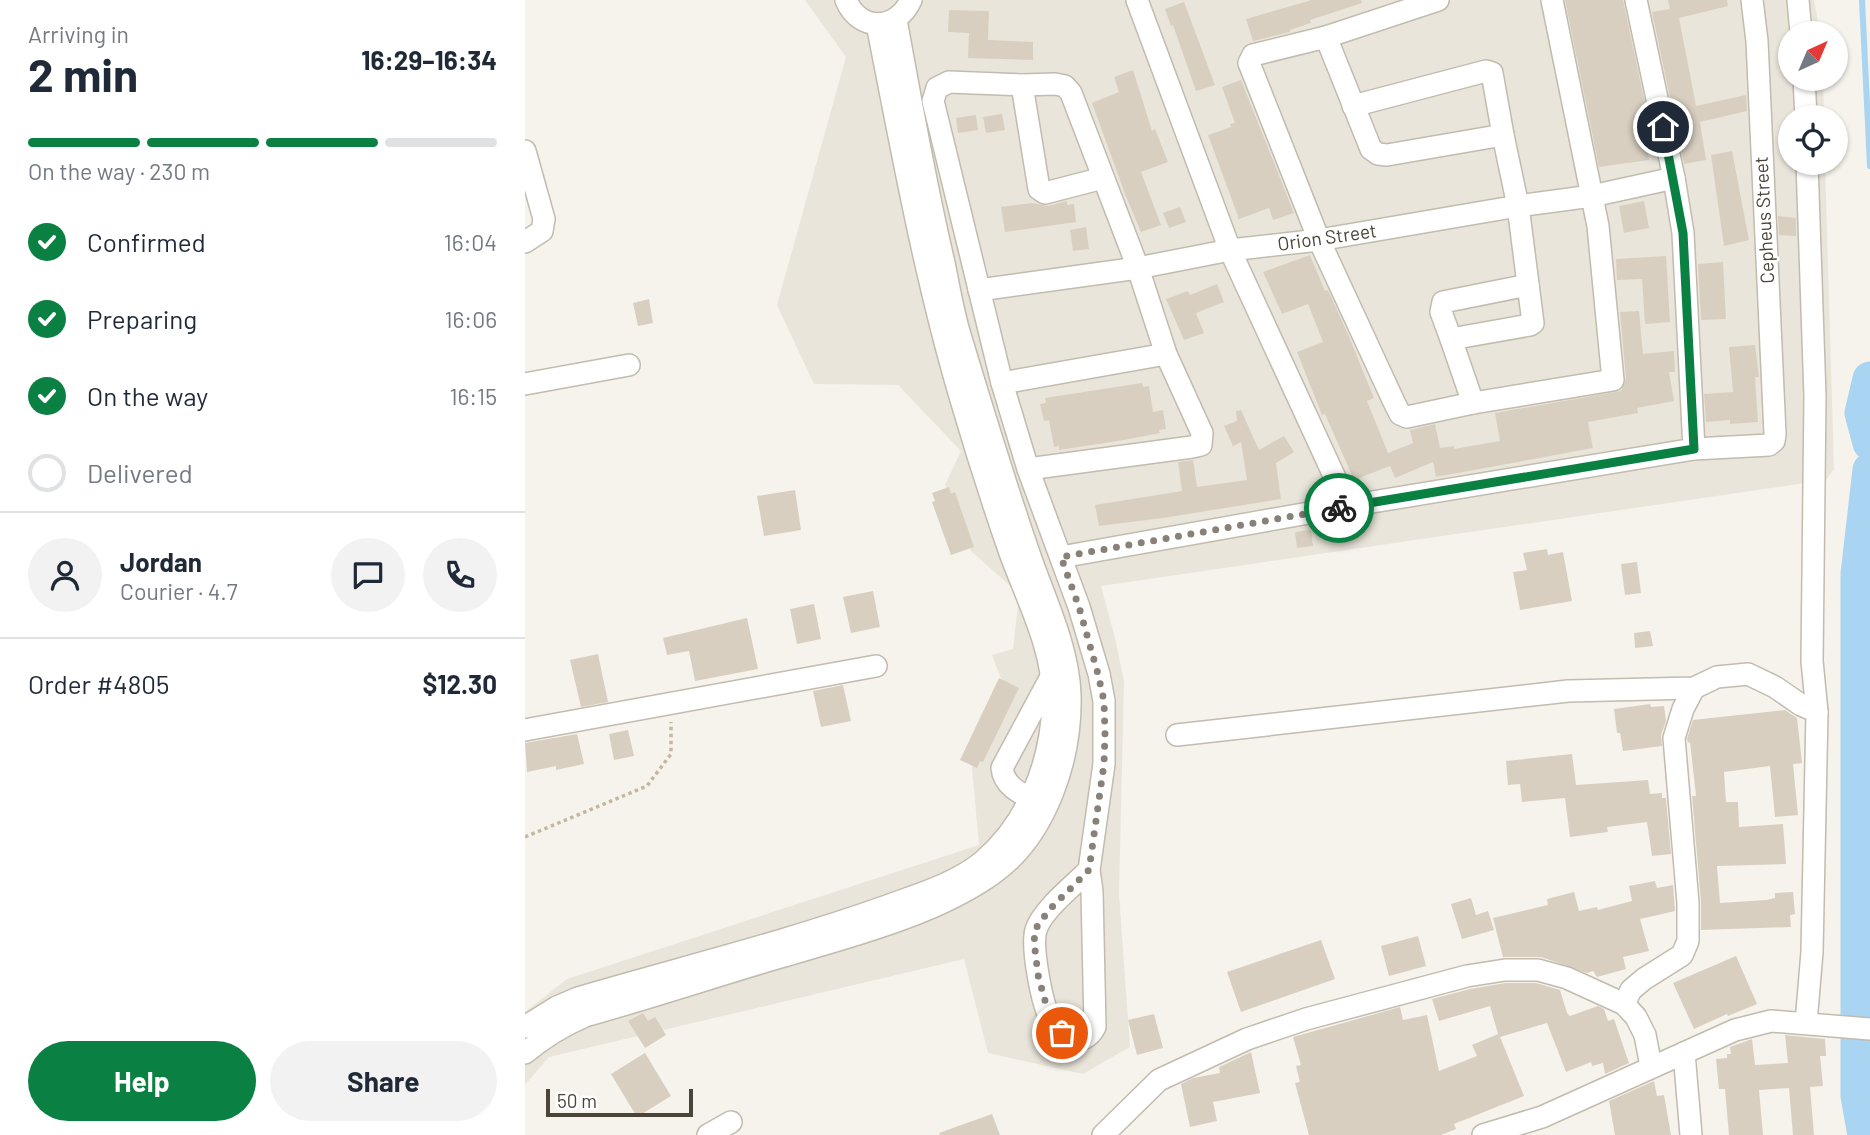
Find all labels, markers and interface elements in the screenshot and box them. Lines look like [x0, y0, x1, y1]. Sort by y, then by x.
text: Arriving in [28, 20, 129, 48]
north arrow [1778, 21, 1848, 91]
map controls [1778, 21, 1848, 175]
text: 16:29–16:34 [361, 44, 497, 75]
text: 2 min [28, 46, 138, 101]
pin [1633, 97, 1693, 157]
button: locate [1778, 105, 1848, 175]
icon: home [1644, 108, 1682, 146]
street label: Cepheus Street [1749, 156, 1778, 284]
text: On the way · 230 m [28, 157, 210, 185]
street label: Orion Street [1276, 218, 1378, 255]
icon: check [28, 223, 66, 261]
text: Confirmed [87, 226, 206, 257]
text: 16:04 [444, 228, 497, 256]
icon: check [28, 300, 66, 338]
text: Preparing [87, 303, 197, 334]
text: 16:06 [444, 305, 497, 333]
icon: check [28, 377, 66, 415]
text: On the way [87, 380, 208, 411]
text: 16:15 [449, 382, 497, 410]
text: Delivered [87, 457, 193, 488]
courier [1304, 473, 1374, 543]
icon: bike [1320, 489, 1358, 527]
button: person [28, 538, 102, 612]
button: chat [331, 538, 405, 612]
button: phone [423, 538, 497, 612]
text: Jordan [120, 546, 202, 577]
text: Courier · 4.7 [120, 577, 238, 605]
text: Order #4805 [28, 668, 169, 699]
text: $12.30 [422, 668, 497, 699]
pin [1032, 1003, 1092, 1063]
icon: bag [1043, 1014, 1081, 1052]
button: Help [28, 1041, 256, 1121]
button: Share [270, 1041, 497, 1121]
scale bar [546, 1086, 693, 1118]
text: 50 m [557, 1089, 597, 1112]

